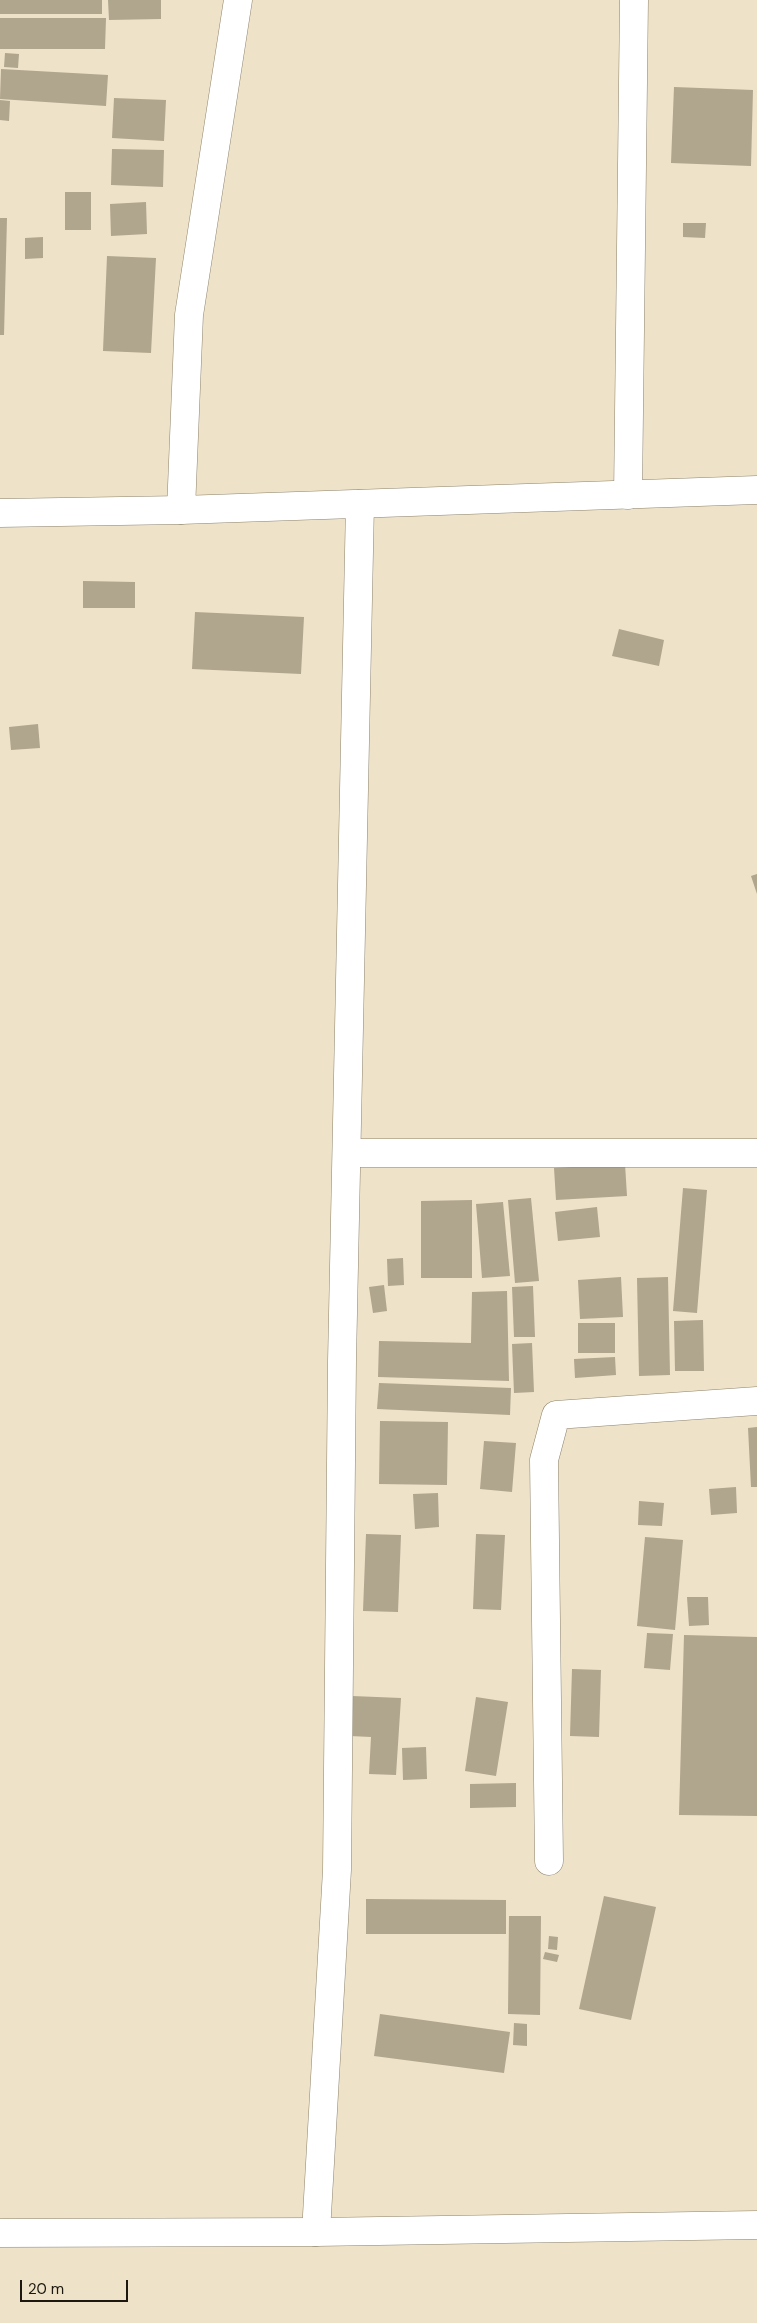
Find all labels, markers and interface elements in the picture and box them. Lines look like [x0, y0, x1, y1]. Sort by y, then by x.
scale bar [22, 2270, 130, 2302]
text: 20 m [28, 2279, 64, 2299]

